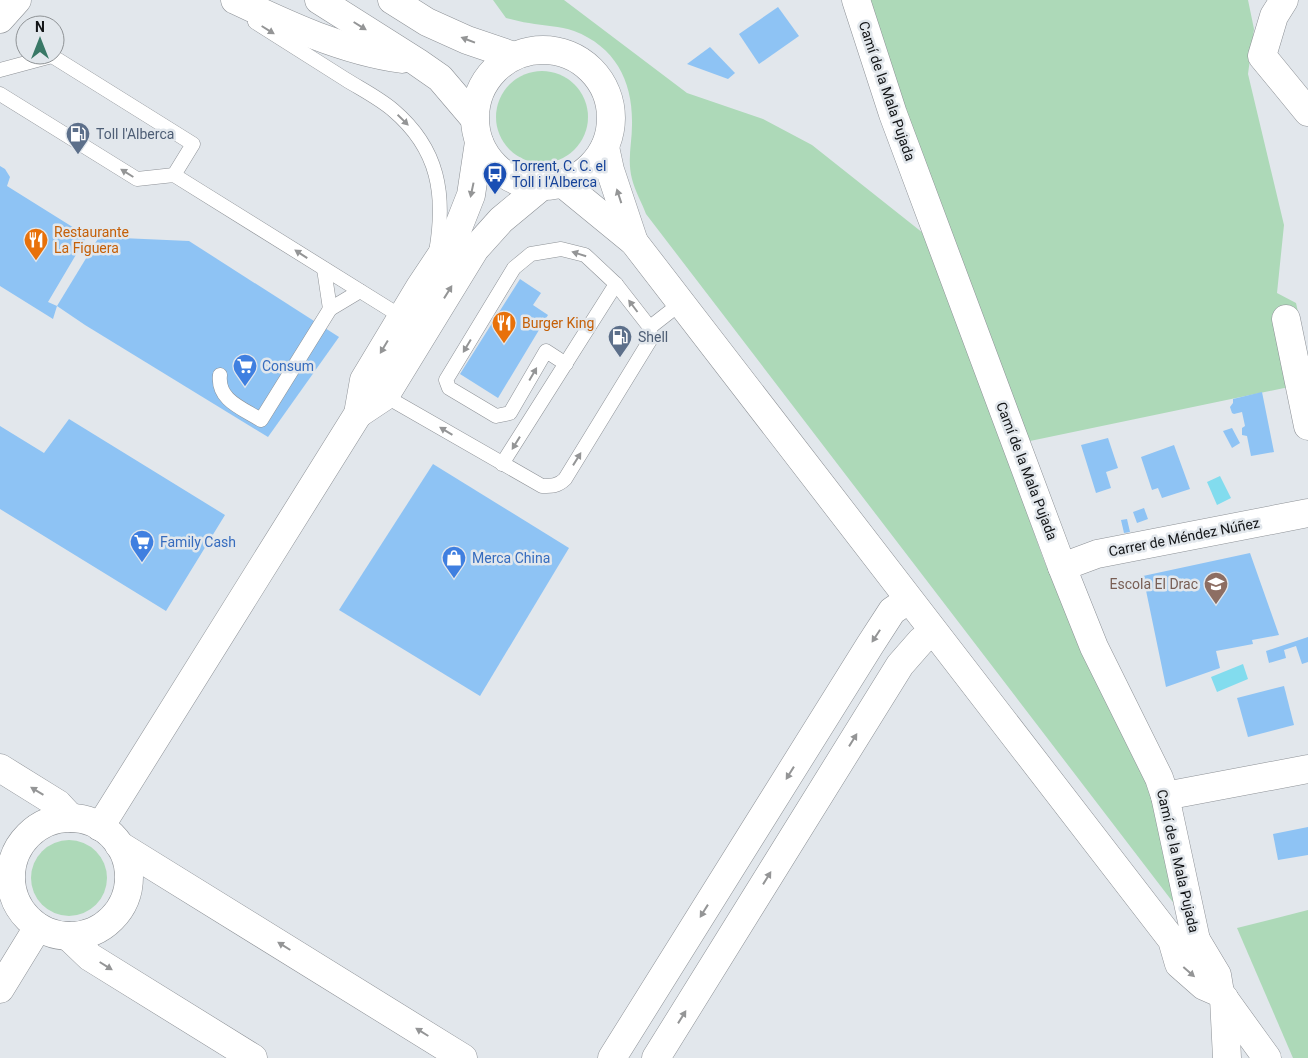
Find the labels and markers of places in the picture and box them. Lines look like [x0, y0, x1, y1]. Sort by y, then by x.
fuel station icon: Toll l'Alberca [65, 121, 91, 155]
place label: Toll l'Alberca [96, 126, 174, 142]
place label: Torrent, C. C. el Toll i l'Alberca [512, 158, 606, 190]
bus stop icon: Torrent, C. C. el Toll i l'Alberca [482, 161, 508, 195]
place label: Restaurante La Figuera [54, 224, 129, 256]
restaurant icon: Restaurante La Figuera [23, 227, 49, 261]
restaurant icon: Burger King [491, 310, 517, 344]
place label: Burger King [522, 315, 594, 331]
fuel station icon: Shell [607, 324, 633, 358]
place label: Shell [638, 329, 668, 345]
supermarket icon: Consum [232, 353, 258, 387]
place label: Consum [262, 358, 314, 374]
supermarket icon: Family Cash [129, 529, 155, 563]
place label: Family Cash [160, 534, 236, 550]
shop icon: Merca China [441, 545, 467, 579]
place label: Merca China [472, 550, 550, 566]
school or university icon: Escola El Drac [1203, 571, 1229, 605]
place label: Escola El Drac [1110, 576, 1198, 592]

